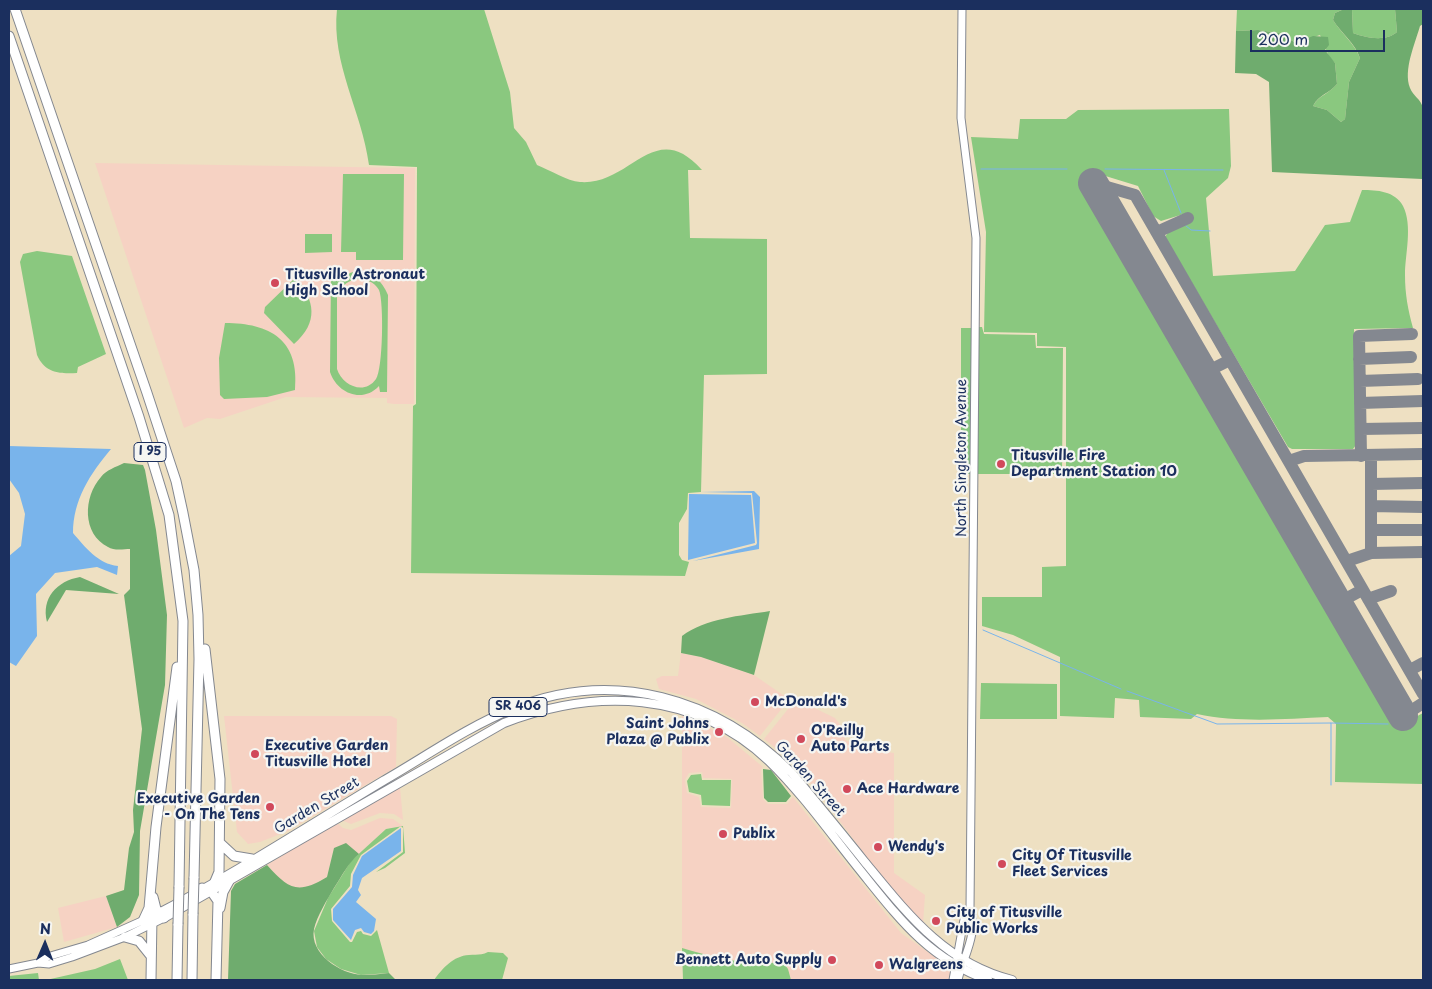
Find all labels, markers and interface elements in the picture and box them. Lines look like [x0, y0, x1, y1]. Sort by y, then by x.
scale bar [1252, 20, 1387, 52]
text: 200 m [1258, 27, 1308, 50]
place label: Titusville Astronaut High School [285, 267, 425, 300]
marker: Titusville Astronaut High School [269, 277, 281, 289]
street label: North Singleton Avenue [954, 379, 970, 537]
road number: I 95 [134, 442, 166, 462]
place label: Titusville Fire Department Station 10 [1011, 448, 1177, 481]
marker: Titusville Fire Department Station 10 [995, 458, 1007, 470]
place label: McDonald's [765, 694, 847, 710]
marker: McDonald's [749, 696, 761, 708]
road number: SR 406 [489, 698, 547, 716]
place label: Saint Johns Plaza @ Publix [606, 716, 709, 749]
place label: O'Reilly Auto Parts [811, 723, 889, 756]
marker: Saint Johns Plaza @ Publix [713, 726, 725, 738]
marker: O'Reilly Auto Parts [795, 733, 807, 745]
place label: Executive Garden Titusville Hotel [265, 738, 388, 770]
street label: Garden Street [772, 738, 848, 820]
marker: Executive Garden Titusville Hotel [249, 748, 261, 760]
street label: Garden Street [272, 774, 362, 838]
place label: Ace Hardware [857, 781, 959, 797]
marker: Ace Hardware [841, 783, 853, 795]
place label: Executive Garden - On The Tens [137, 791, 260, 824]
marker: Executive Garden - On The Tens [264, 801, 276, 813]
place label: Publix [733, 826, 775, 842]
marker: Publix [717, 828, 729, 840]
place label: Wendy's [888, 839, 944, 855]
marker: Wendy's [872, 841, 884, 853]
place label: City Of Titusville Fleet Services [1012, 848, 1132, 880]
marker: City Of Titusville Fleet Services [996, 858, 1008, 870]
place label: City of Titusville Public Works [946, 905, 1062, 938]
marker: City of Titusville Public Works [930, 915, 942, 927]
text: N [40, 918, 51, 939]
north arrow [20, 919, 70, 969]
place label: Bennett Auto Supply [675, 952, 822, 968]
marker: Bennett Auto Supply [826, 954, 838, 966]
place label: Walgreens [889, 957, 963, 973]
marker: Walgreens [873, 959, 885, 971]

